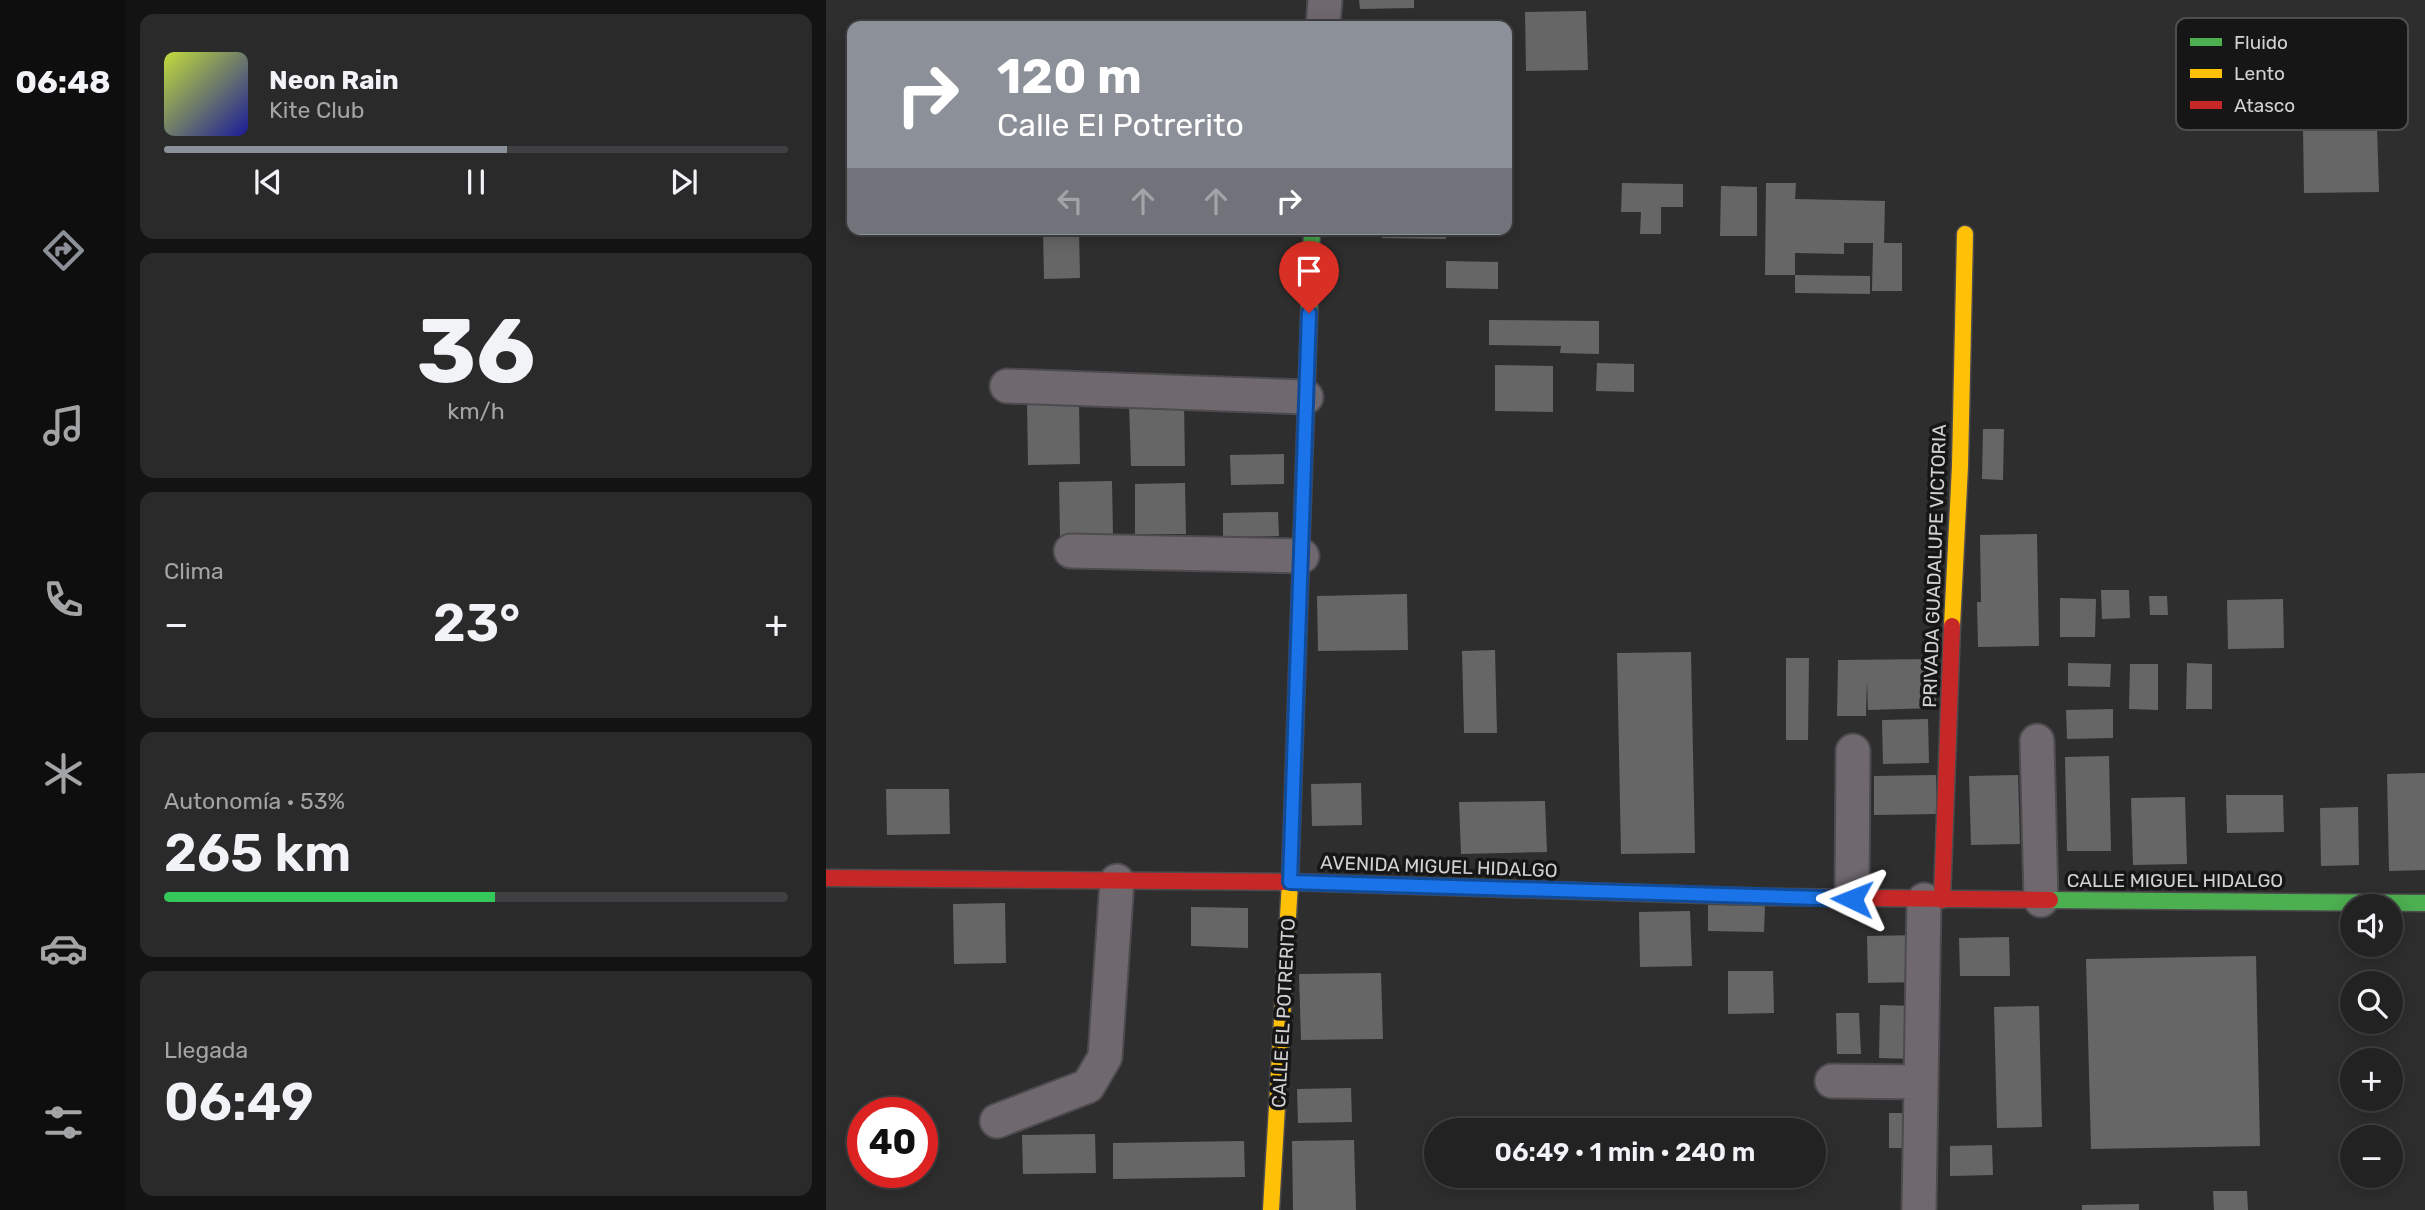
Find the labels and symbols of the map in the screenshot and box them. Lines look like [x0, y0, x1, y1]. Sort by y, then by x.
legend [2176, 18, 2408, 130]
text: Fluido [2234, 31, 2288, 54]
text: Lento [2234, 62, 2285, 85]
text: Atasco [2234, 94, 2295, 117]
pin [1279, 241, 1339, 313]
street label: PRIVADA GUADALUPE VICTORIA [1918, 423, 1951, 708]
street label: AVENIDA MIGUEL HIDALGO [1320, 851, 1558, 882]
position arrow [1815, 862, 1889, 936]
street label: CALLE MIGUEL HIDALGO [2067, 869, 2283, 892]
street label: CALLE EL POTRERITO [1267, 917, 1300, 1109]
speed limit sign: 40 [847, 1097, 938, 1188]

